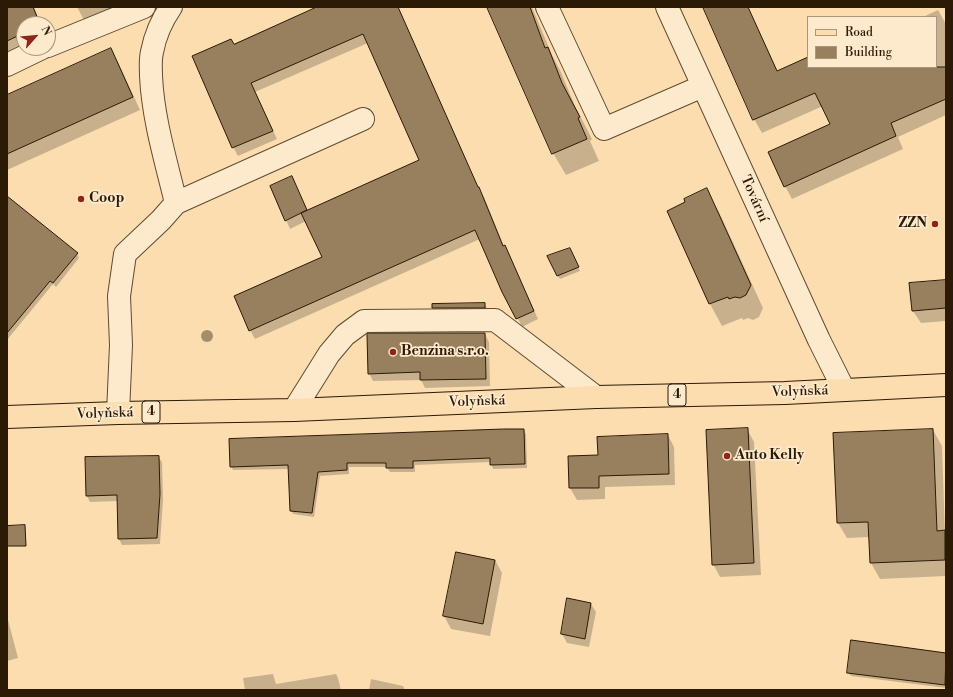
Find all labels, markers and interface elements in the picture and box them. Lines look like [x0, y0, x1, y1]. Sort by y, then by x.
north arrow [16, 16, 56, 56]
legend [807, 16, 937, 68]
text: N [38, 24, 54, 38]
text: Road [845, 25, 873, 40]
text: Building [845, 45, 892, 60]
street label: Tovární [736, 173, 772, 225]
place label: Coop [89, 191, 124, 207]
marker: Coop [76, 194, 86, 204]
place label: ZZN [899, 216, 927, 232]
marker: ZZN [930, 219, 940, 229]
place label: Benzina s.r.o. [401, 344, 489, 360]
marker: Benzina s.r.o. [388, 347, 398, 357]
street label: Volyňská [771, 383, 829, 401]
road number: 4 [668, 384, 686, 406]
street label: Volyňská [448, 393, 506, 411]
road number: 4 [142, 401, 160, 423]
street label: Volyňská [76, 405, 134, 423]
place label: Auto Kelly [735, 448, 804, 464]
marker: Auto Kelly [722, 451, 732, 461]

